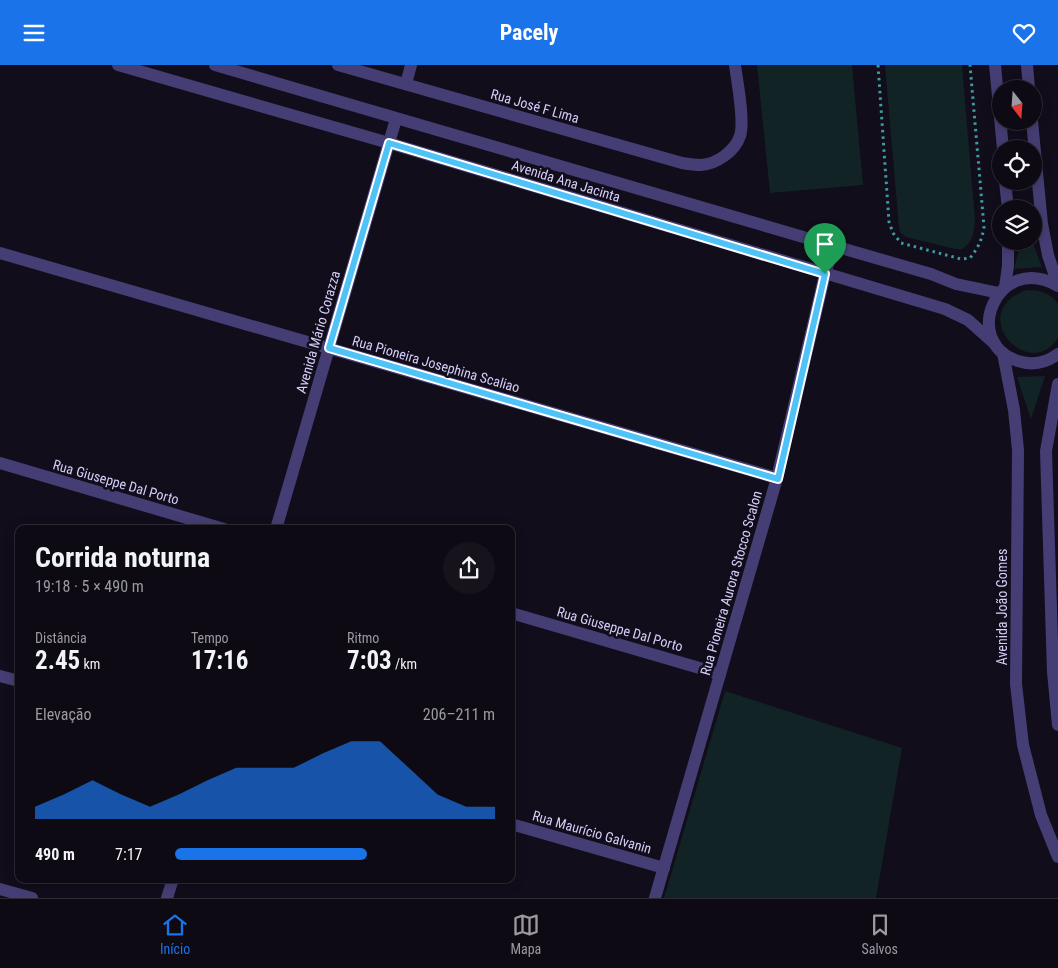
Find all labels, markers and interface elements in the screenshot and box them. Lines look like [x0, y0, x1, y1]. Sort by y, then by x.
icon: menu [20, 19, 48, 47]
icon: heart [1010, 19, 1038, 47]
text: Pacely [500, 20, 558, 45]
north arrow [992, 80, 1042, 130]
map controls [992, 80, 1042, 250]
street label: Rua José F Lima [489, 86, 581, 126]
button: locate [992, 140, 1042, 190]
street label: Avenida Ana Jacinta [510, 157, 622, 205]
button: layers [992, 200, 1042, 250]
pin [804, 223, 846, 274]
icon: arrive [811, 230, 839, 258]
street label: Avenida Mário Corazza [293, 269, 343, 395]
street label: Rua Pioneira Josephina Scaliao [350, 332, 522, 396]
street label: Rua Giuseppe Dal Porto [51, 456, 181, 508]
street label: Rua Pioneira Aurora Stocco Scalon [697, 489, 765, 677]
text: Corrida noturna [35, 541, 210, 574]
button: share [443, 542, 495, 594]
street label: Avenida João Gomes [994, 549, 1010, 665]
text: 19:18 · 5 × 490 m [35, 577, 144, 596]
street label: Rua Giuseppe Dal Porto [555, 603, 685, 655]
text: Distância [35, 630, 87, 646]
text: Tempo [191, 630, 229, 646]
text: Ritmo [347, 630, 379, 646]
text: 2.45 [35, 646, 80, 675]
text: 17:16 [191, 646, 248, 675]
text: 7:03 [347, 646, 392, 675]
text: km [80, 656, 100, 672]
text: /km [392, 656, 417, 672]
text: Elevação [35, 705, 92, 724]
text: 206–211 m [423, 705, 495, 724]
street label: Rua Maurício Galvanin [531, 807, 653, 857]
text: 490 m [35, 845, 75, 864]
text: 7:17 [115, 845, 142, 864]
tab: Início [160, 911, 190, 957]
tab: Mapa [510, 911, 541, 957]
tab: Salvos [861, 911, 898, 957]

